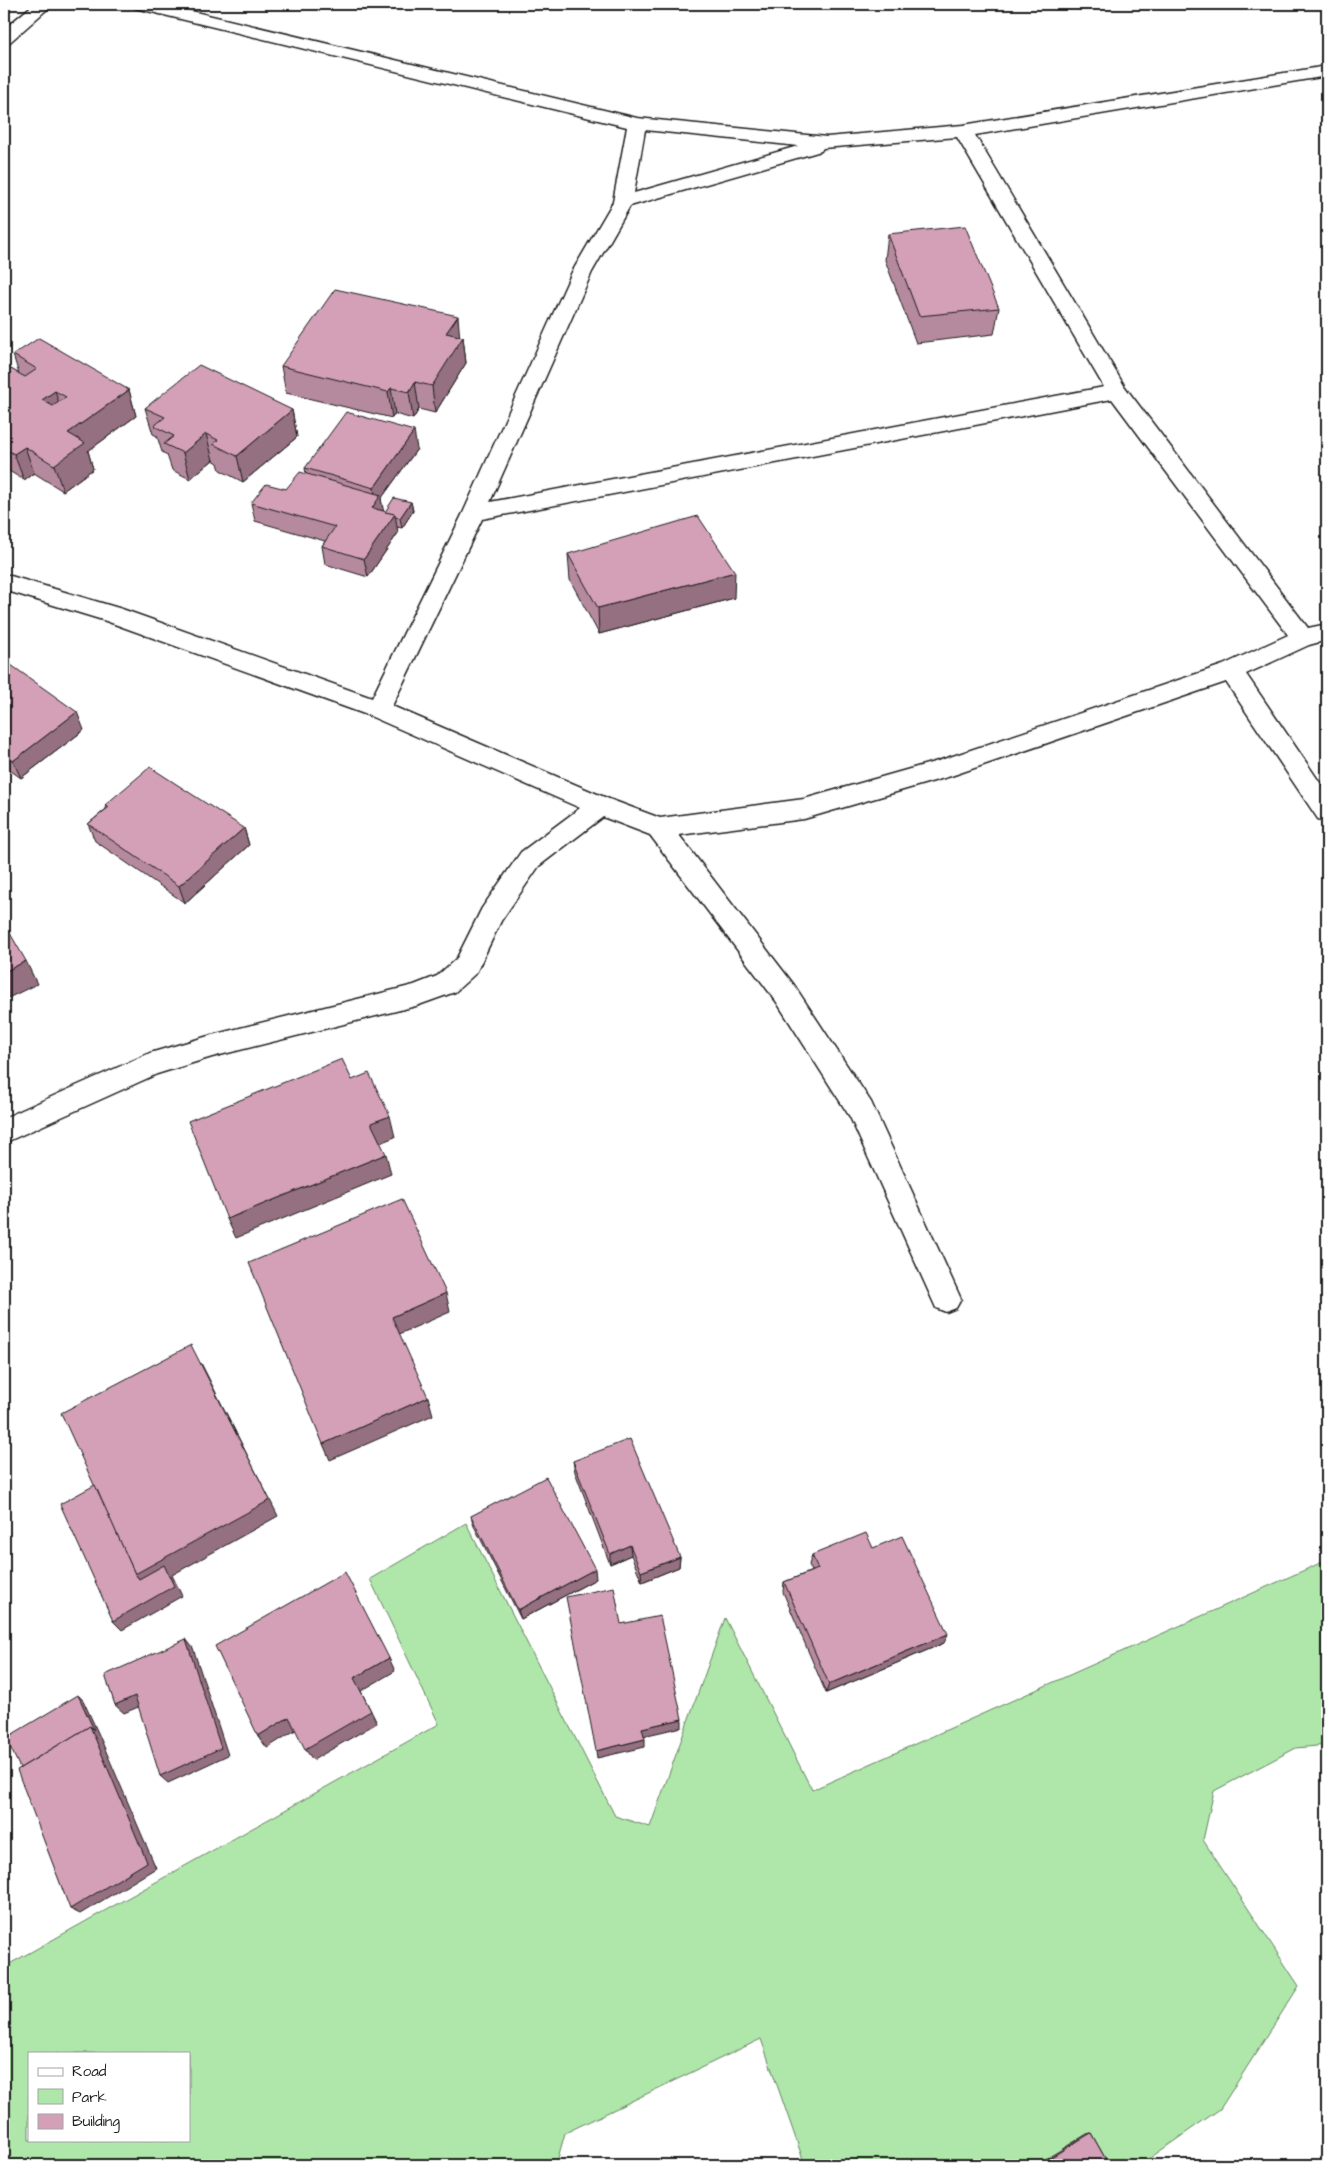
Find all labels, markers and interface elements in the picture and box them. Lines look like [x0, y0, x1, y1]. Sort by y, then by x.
legend [28, 2052, 190, 2142]
text: Road [72, 2061, 107, 2082]
text: Park [72, 2087, 107, 2108]
text: Building [72, 2111, 120, 2133]

